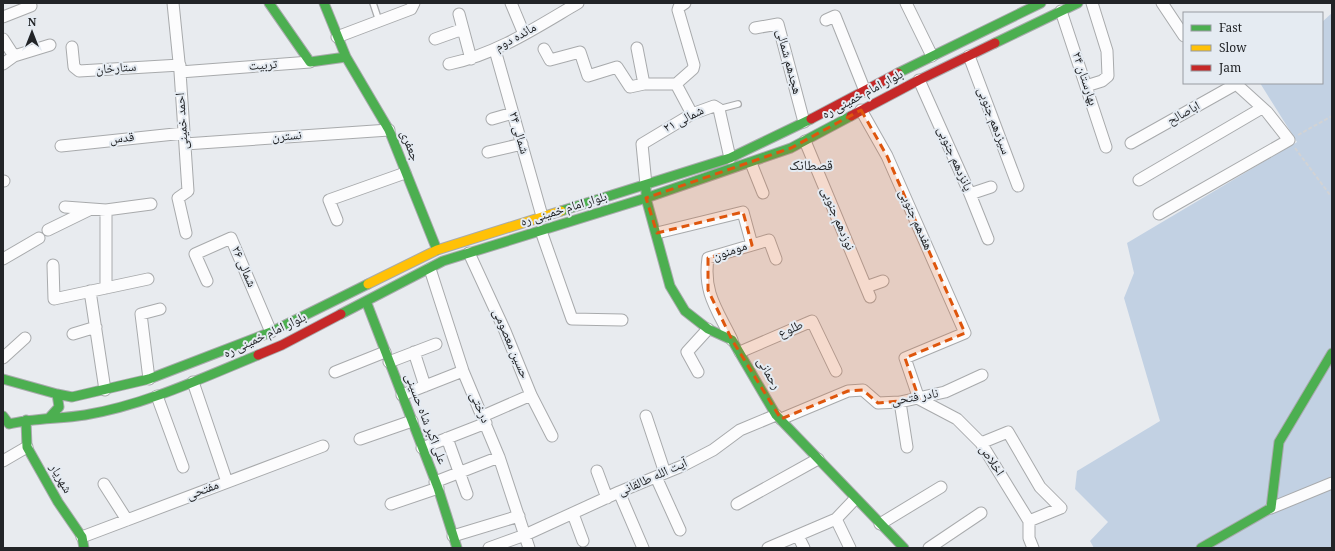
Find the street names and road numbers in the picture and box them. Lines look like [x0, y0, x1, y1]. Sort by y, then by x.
street label: مائده دوم [491, 17, 541, 59]
street label: هجدهم شمالی [769, 27, 807, 97]
street label: بهارستان ۲۴ [1065, 49, 1103, 109]
street label: تربیت [248, 54, 278, 78]
street label: ستارخان [95, 57, 137, 81]
street label: بلوار امام خمینی ره [818, 64, 908, 126]
street label: سیزدهم جنوبی [970, 84, 1016, 158]
street label: احمد خمینی [170, 92, 196, 150]
street label: اباصالح [1163, 96, 1205, 132]
street label: ۲۱ شمالی [660, 100, 708, 140]
street label: ۲۴ شمالی [501, 109, 535, 157]
street label: پانزدهم جنوبی [930, 123, 978, 195]
street label: نسترن [271, 125, 303, 149]
street label: قدس [109, 127, 135, 151]
street label: جعفری [393, 127, 425, 165]
street label: نوزدهم جنوبی [814, 184, 860, 254]
street label: بلوار امام خمینی ره [518, 186, 610, 234]
street label: هفدهم جنوبی [892, 186, 938, 254]
street label: مومنون [710, 236, 750, 268]
street label: ۲۶ شمالی [224, 243, 262, 291]
street label: حسین معصومی [485, 305, 535, 383]
street label: بلوار امام خمینی ره [220, 307, 310, 365]
street label: طلوع [775, 315, 807, 345]
street label: رحمانی [750, 354, 786, 394]
street label: علی اکبر شاه حسینی [397, 370, 453, 468]
street label: نادر فتحی [890, 383, 940, 413]
street label: درختی [463, 389, 495, 427]
street label: اخلاص [973, 441, 1009, 481]
street label: آیت الله طالقانی [615, 453, 692, 503]
street label: شهریار [42, 459, 77, 498]
street label: مفتحی [184, 475, 223, 507]

